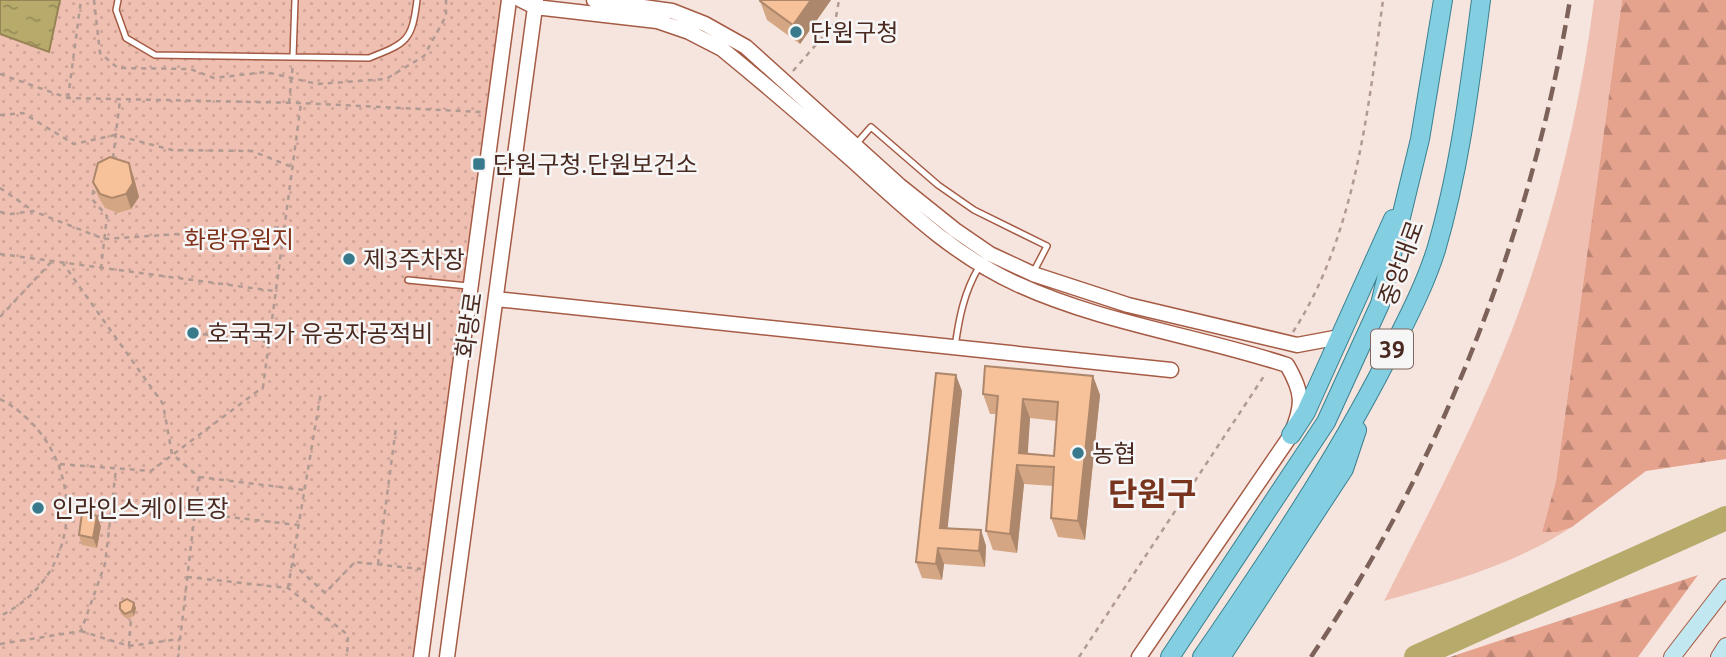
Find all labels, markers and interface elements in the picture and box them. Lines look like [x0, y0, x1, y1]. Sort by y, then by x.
place label: 단원구청 [810, 19, 898, 46]
marker: 단원구청 [788, 24, 804, 40]
place label: 단원구청.단원보건소 [493, 151, 698, 178]
marker: 단원구청.단원보건소 [471, 156, 487, 172]
street label: 중앙대로 [1373, 217, 1429, 309]
park label: 화랑유원지 [184, 226, 294, 253]
place label: 제3주차장 [363, 246, 465, 273]
marker: 제3주차장 [341, 251, 357, 267]
street label: 화랑로 [451, 290, 487, 360]
place label: 호국국가 유공자공적비 [207, 320, 433, 347]
marker: 호국국가 유공자공적비 [185, 325, 201, 341]
road number: 39 [1371, 330, 1413, 368]
place label: 농협 [1092, 440, 1136, 467]
marker: 농협 [1070, 445, 1086, 461]
district label: 단원구 [1108, 475, 1196, 511]
place label: 인라인스케이트장 [52, 495, 229, 522]
marker: 인라인스케이트장 [30, 500, 46, 516]

